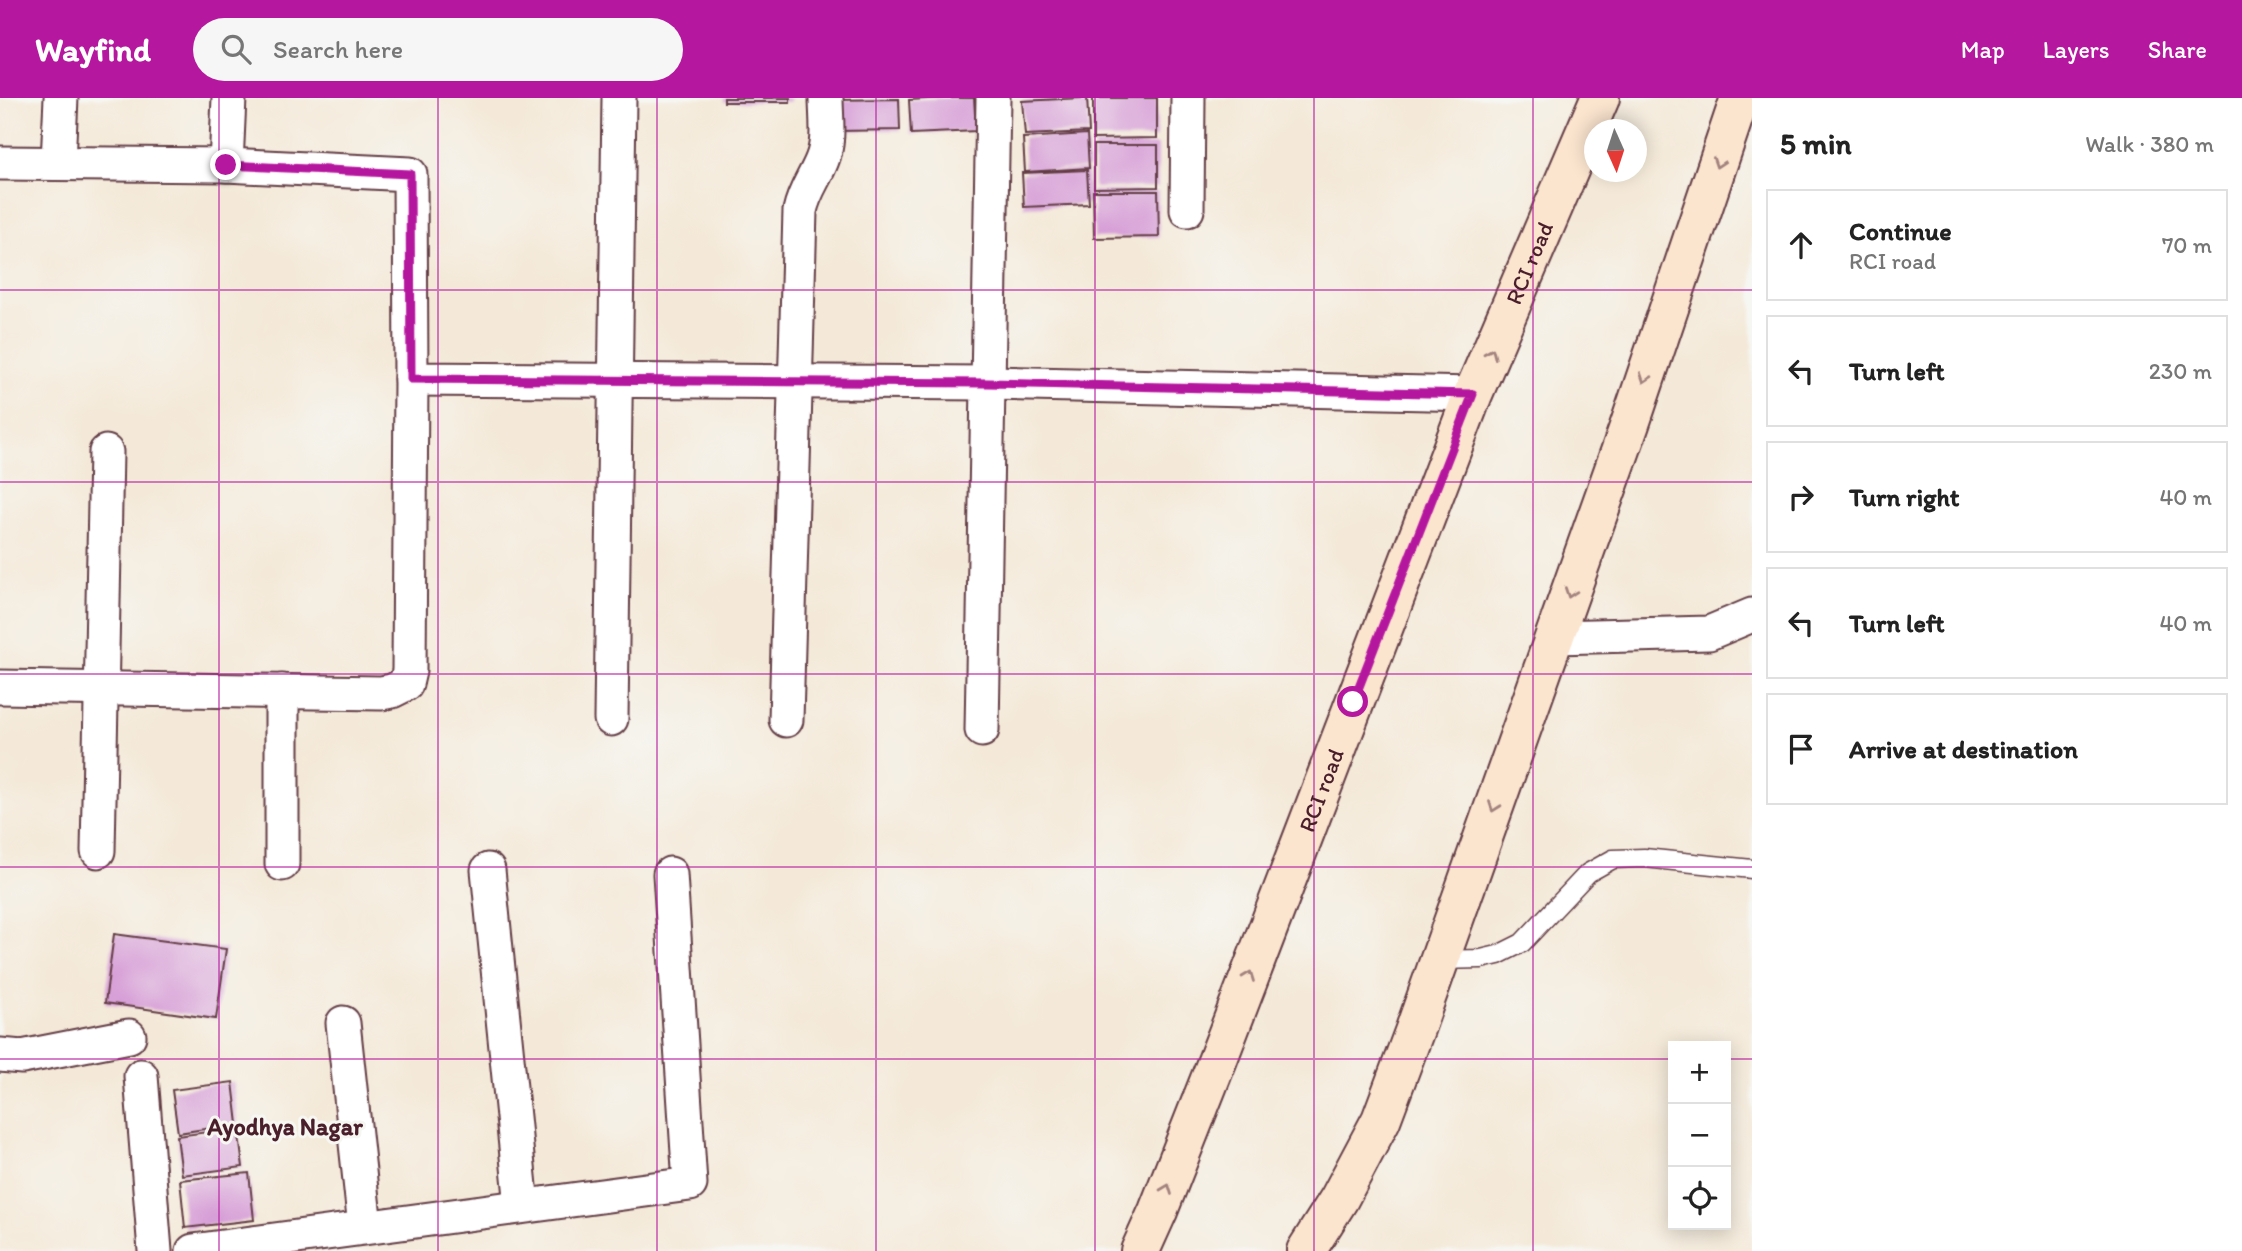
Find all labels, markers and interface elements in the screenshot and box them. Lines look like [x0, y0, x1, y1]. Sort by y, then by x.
search box [193, 18, 683, 81]
text: Wayfind [35, 30, 151, 69]
icon: search [217, 30, 255, 68]
text: Search here [273, 33, 403, 65]
text: Map [1961, 35, 2005, 64]
text: Layers [2043, 35, 2110, 64]
text: Share [2148, 35, 2207, 64]
north arrow [1584, 119, 1647, 182]
text: 5 min [1780, 125, 1851, 162]
text: Walk · 380 m [2085, 130, 2214, 158]
route end [210, 149, 241, 180]
one-way arrow [1712, 156, 1726, 168]
text: Continue [1849, 215, 1952, 247]
street label: RCI road [1499, 218, 1559, 309]
icon: ahead [1782, 226, 1820, 264]
text: 70 m [2162, 231, 2212, 259]
text: RCI road [1849, 247, 1936, 275]
one-way arrow [1483, 348, 1497, 360]
icon: left [1782, 352, 1820, 390]
text: Turn left [1849, 355, 1945, 387]
text: 230 m [2149, 357, 2212, 385]
one-way arrow [1639, 372, 1653, 384]
icon: right [1782, 478, 1820, 516]
text: Turn right [1849, 481, 1960, 513]
text: 40 m [2159, 483, 2212, 511]
one-way arrow [1564, 586, 1578, 599]
icon: left [1782, 604, 1820, 642]
text: Turn left [1849, 607, 1945, 639]
text: 40 m [2159, 609, 2212, 637]
route start [1337, 686, 1368, 717]
icon: arrive [1782, 730, 1820, 768]
text: Arrive at destination [1849, 733, 2078, 765]
street label: RCI road [1292, 745, 1350, 836]
one-way arrow [1488, 801, 1502, 813]
one-way arrow [1241, 971, 1255, 983]
map controls [1668, 1041, 1731, 1230]
button: + [1668, 1041, 1731, 1104]
button: − [1668, 1104, 1731, 1167]
district label: Ayodhya Nagar [206, 1112, 363, 1142]
button: locate [1668, 1167, 1731, 1230]
one-way arrow [1159, 1183, 1173, 1195]

